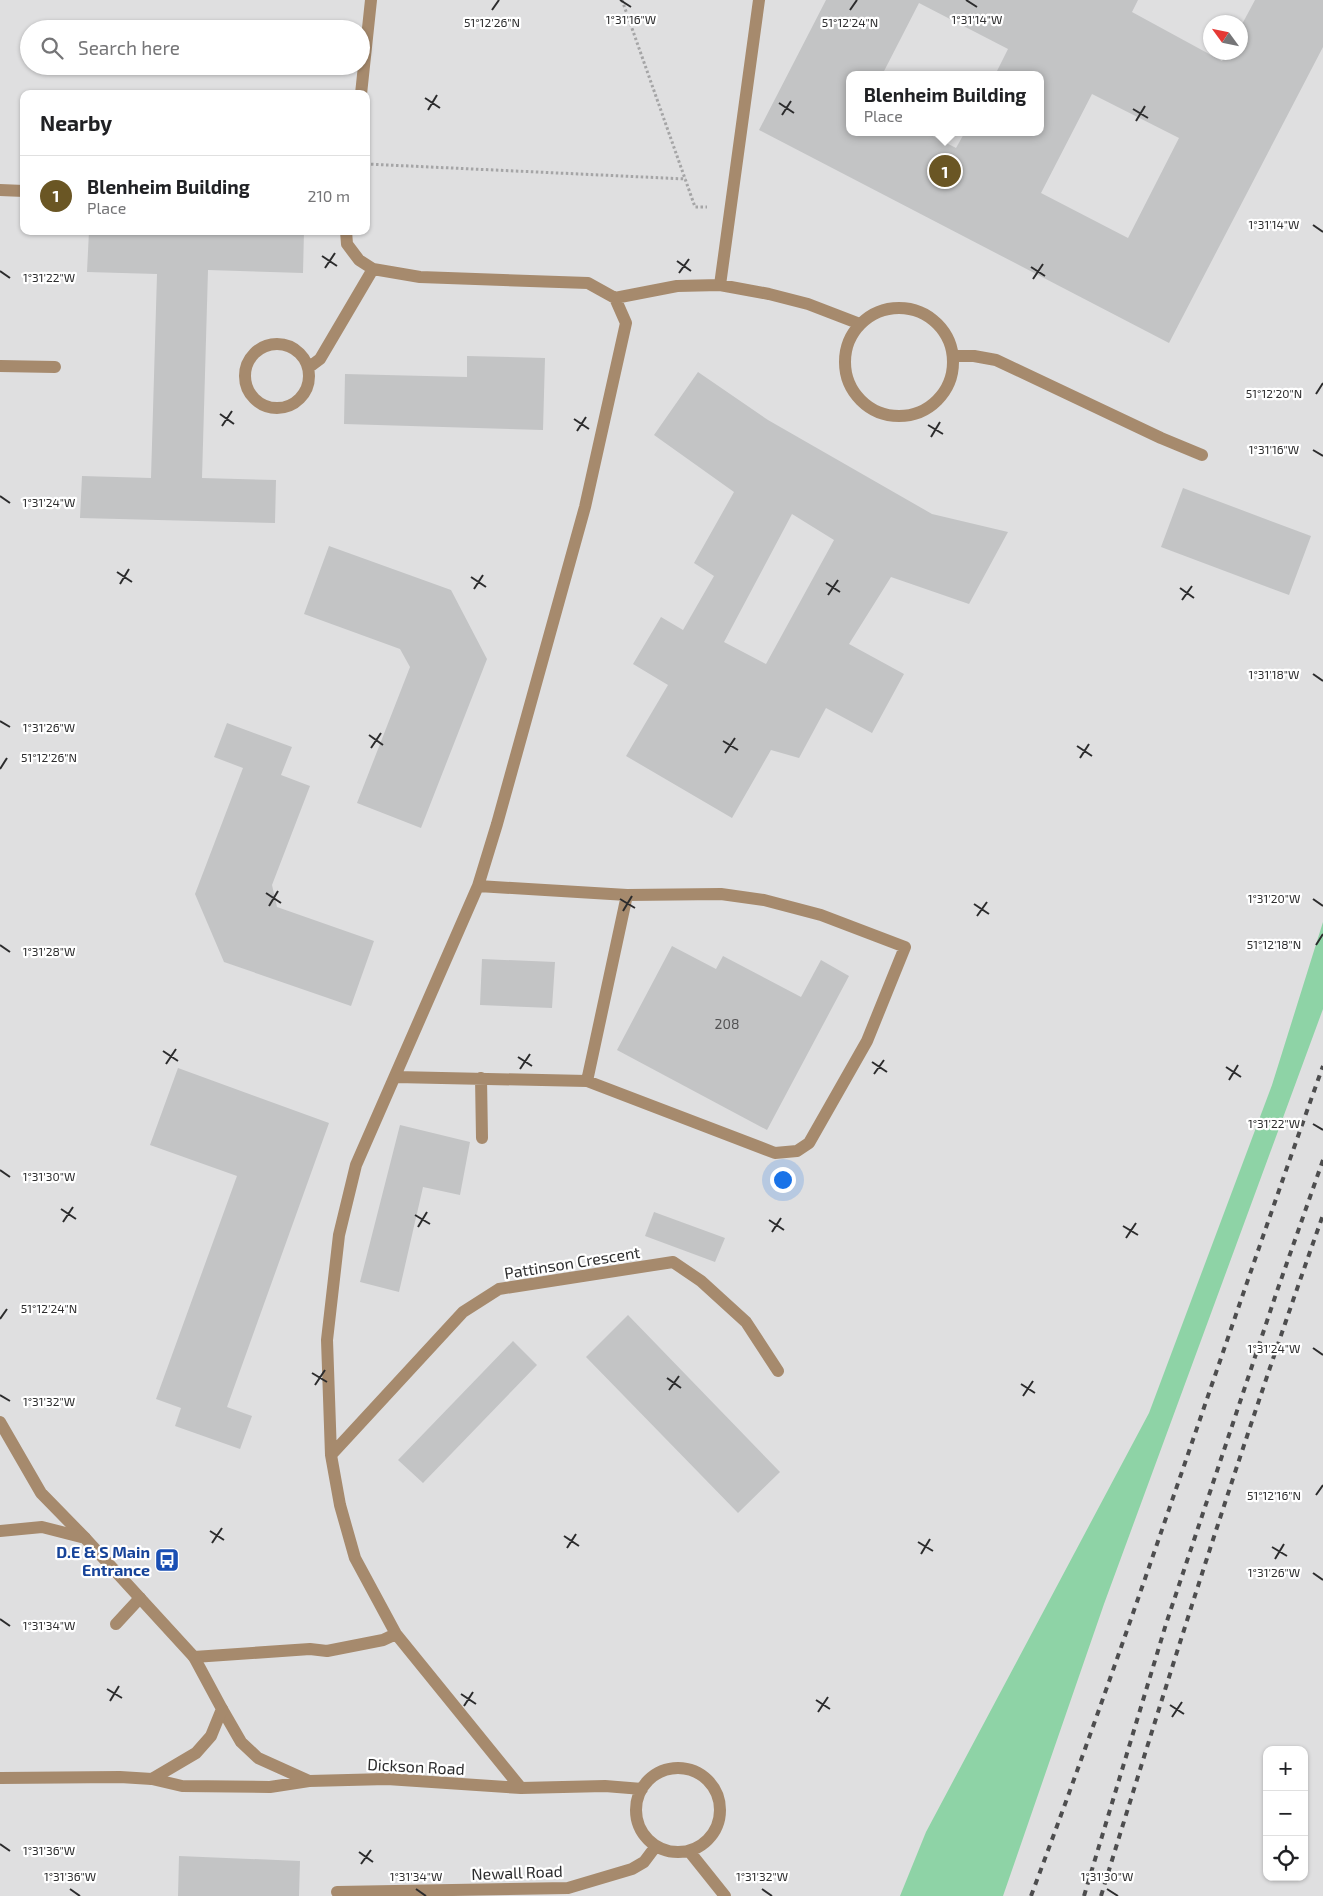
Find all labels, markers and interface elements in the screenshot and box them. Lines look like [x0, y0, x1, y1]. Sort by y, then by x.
text: 1°31'16"W [606, 12, 656, 26]
text: 1°31'14"W [952, 12, 1002, 26]
text: 51°12'26"N [464, 15, 520, 29]
text: 51°12'24"N [822, 15, 878, 29]
north arrow [1203, 15, 1248, 60]
search box [20, 20, 370, 75]
icon: search [38, 34, 66, 62]
text: Search here [78, 36, 180, 59]
popup [846, 71, 1044, 136]
text: Blenheim Building [864, 83, 1026, 106]
text: Place [864, 106, 903, 125]
text: Nearby [40, 110, 112, 135]
pin: 1 [929, 152, 961, 190]
text: Blenheim Building [87, 175, 250, 198]
text: 1 [53, 186, 59, 205]
text: 210 m [307, 186, 350, 205]
text: Place [87, 198, 126, 217]
text: 1°31'14"W [1249, 217, 1299, 231]
text: 1°31'22"W [23, 270, 75, 284]
text: 51°12'20"N [1246, 386, 1302, 400]
text: 1°31'16"W [1249, 442, 1299, 456]
text: 1°31'24"W [23, 495, 75, 509]
text: 1°31'18"W [1249, 667, 1299, 681]
text: 1°31'26"W [23, 720, 75, 734]
text: 51°12'26"N [21, 750, 77, 764]
text: 1°31'20"W [1248, 891, 1300, 905]
text: 51°12'18"N [1247, 937, 1301, 951]
text: 1°31'28"W [23, 944, 75, 958]
house number: 208 [715, 1015, 739, 1032]
text: 1°31'22"W [1248, 1116, 1300, 1130]
your location [770, 1167, 796, 1193]
text: 1°31'30"W [23, 1169, 75, 1183]
street label: Pattinson Crescent [503, 1242, 641, 1282]
text: 51°12'24"N [21, 1301, 77, 1315]
text: 1°31'24"W [1248, 1341, 1300, 1355]
text: 1°31'32"W [23, 1394, 75, 1408]
text: 51°12'16"N [1247, 1488, 1301, 1502]
place label: D.E & S Main Entrance [56, 1542, 150, 1579]
bus stop icon: D.E & S Main Entrance [154, 1547, 180, 1573]
text: 1°31'26"W [1248, 1565, 1300, 1579]
text: 1°31'34"W [23, 1618, 75, 1632]
map controls [1263, 1746, 1308, 1881]
button: + [1263, 1746, 1308, 1791]
street label: Dickson Road [367, 1754, 465, 1778]
button: − [1263, 1791, 1308, 1836]
button: locate [1263, 1836, 1308, 1881]
text: 1°31'36"W [23, 1843, 75, 1857]
street label: Newall Road [471, 1861, 563, 1883]
text: 1°31'36"W [44, 1869, 96, 1883]
text: 1°31'34"W [390, 1869, 442, 1883]
text: 1°31'32"W [736, 1869, 788, 1883]
text: 1°31'30"W [1081, 1869, 1133, 1883]

